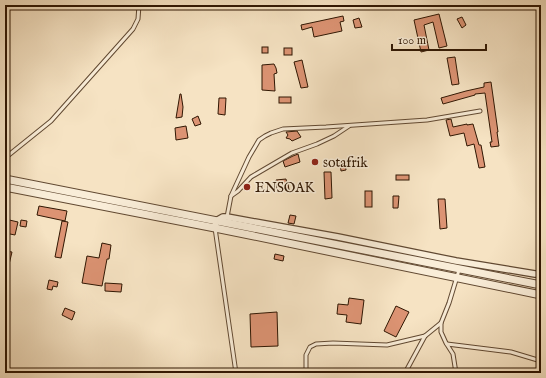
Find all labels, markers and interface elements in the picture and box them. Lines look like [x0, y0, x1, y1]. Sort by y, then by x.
scale bar [392, 26, 486, 52]
text: 100 m [398, 33, 426, 48]
place label: sotafrik [323, 154, 368, 172]
marker: sotafrik [310, 157, 320, 167]
place label: ENSOAK [255, 179, 316, 197]
marker: ENSOAK [242, 182, 252, 192]

